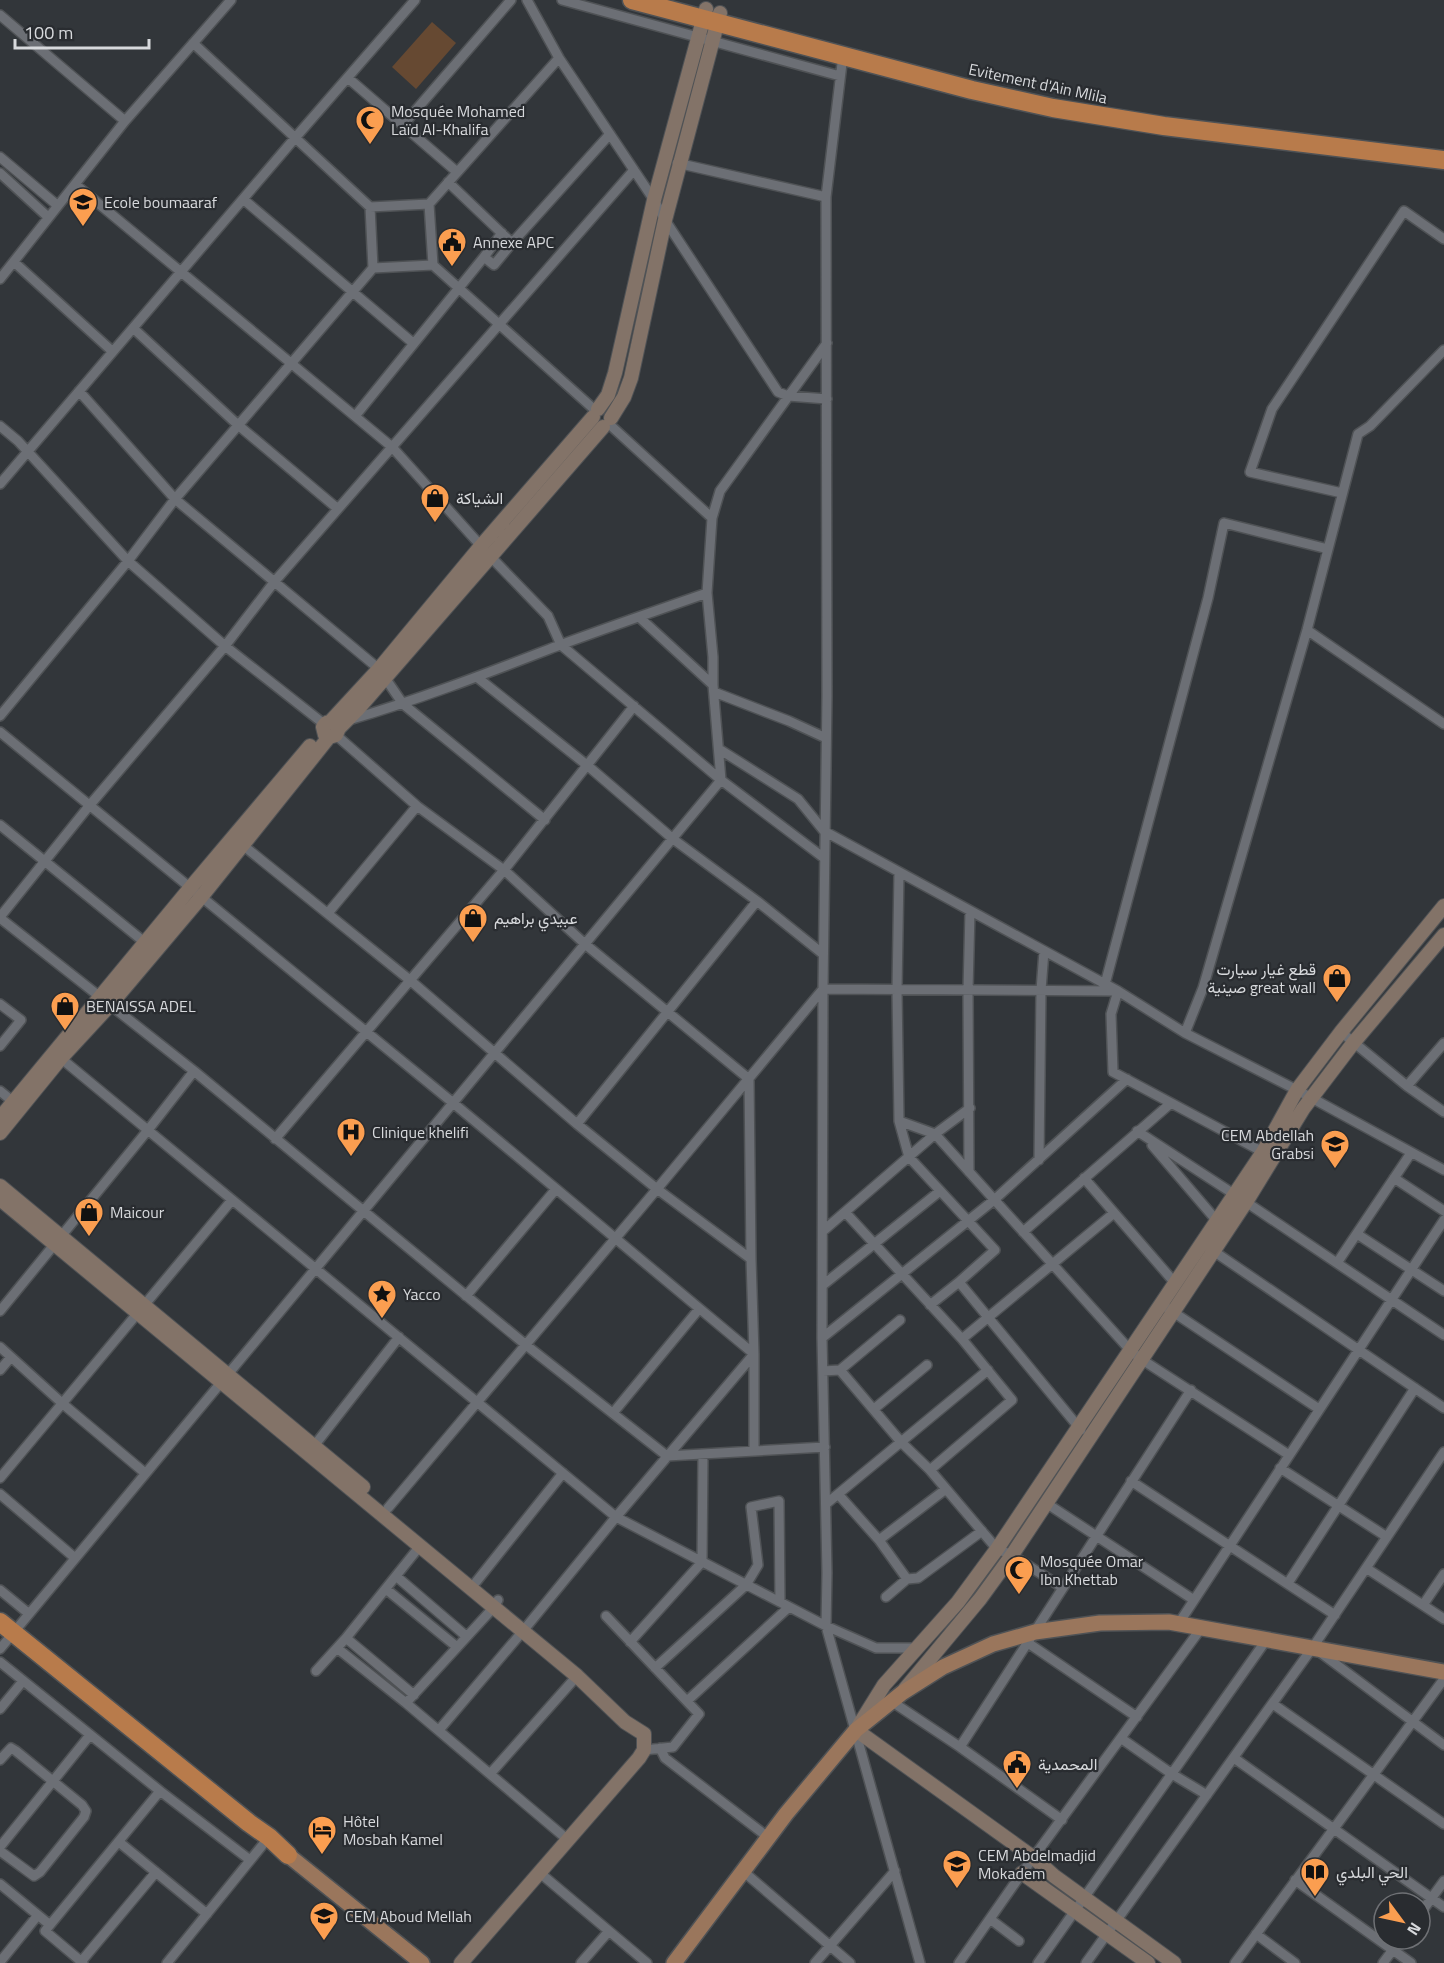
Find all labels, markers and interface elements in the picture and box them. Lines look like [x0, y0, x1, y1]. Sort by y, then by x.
scale bar [15, 12, 148, 50]
text: 100 m [24, 19, 73, 46]
street label: Evitement d'Ain Mlila [966, 57, 1110, 109]
place label: Mosquée Mohamed Laïd Al-Khalifa [391, 99, 525, 141]
mosque icon: Mosquée Mohamed Laïd Al-Khalifa [354, 104, 386, 146]
school or university icon: Ecole boumaaraf [67, 186, 99, 228]
place label: Ecole boumaaraf [104, 190, 218, 214]
public building icon: Annexe APC [436, 226, 468, 268]
place label: Annexe APC [473, 230, 554, 254]
shop icon: الشياكة [419, 482, 451, 524]
place label: الشياكة [456, 486, 503, 510]
shop icon: عبيدي براهيم [457, 902, 489, 944]
place label: عبيدي براهيم [494, 906, 578, 932]
place label: قطع غيار سيارت صينية great wall [1207, 957, 1316, 999]
shop icon: قطع غيار سيارت صينية great wall [1321, 962, 1353, 1004]
shop icon: BENAISSA ADEL [49, 990, 81, 1032]
place label: BENAISSA ADEL [86, 994, 196, 1018]
hospital icon: Clinique khelifi [335, 1116, 367, 1158]
place label: Clinique khelifi [372, 1120, 469, 1144]
place label: CEM Abdellah Grabsi [1221, 1123, 1314, 1165]
school or university icon: CEM Abdellah Grabsi [1319, 1128, 1351, 1170]
shop icon: Maicour [73, 1196, 105, 1238]
place label: Maicour [110, 1200, 165, 1224]
place icon: Yacco [366, 1278, 398, 1320]
place label: Yacco [403, 1282, 441, 1306]
place label: Mosquée Omar Ibn Khettab [1040, 1549, 1144, 1591]
mosque icon: Mosquée Omar Ibn Khettab [1003, 1554, 1035, 1596]
public building icon: المحمدية [1001, 1748, 1033, 1790]
place label: المحمدية [1038, 1752, 1097, 1776]
place label: Hôtel Mosbah Kamel [343, 1809, 443, 1851]
hotel icon: Hôtel Mosbah Kamel [306, 1814, 338, 1856]
place label: CEM Abdelmadjid Mokadem [978, 1843, 1096, 1885]
school or university icon: CEM Abdelmadjid Mokadem [941, 1848, 973, 1890]
library icon: الحي البلدي [1299, 1856, 1331, 1898]
place label: الحي البلدي [1336, 1860, 1408, 1886]
north arrow [1372, 1891, 1432, 1951]
school or university icon: CEM Aboud Mellah [308, 1900, 340, 1942]
place label: CEM Aboud Mellah [345, 1904, 472, 1928]
text: N [1401, 1918, 1428, 1940]

